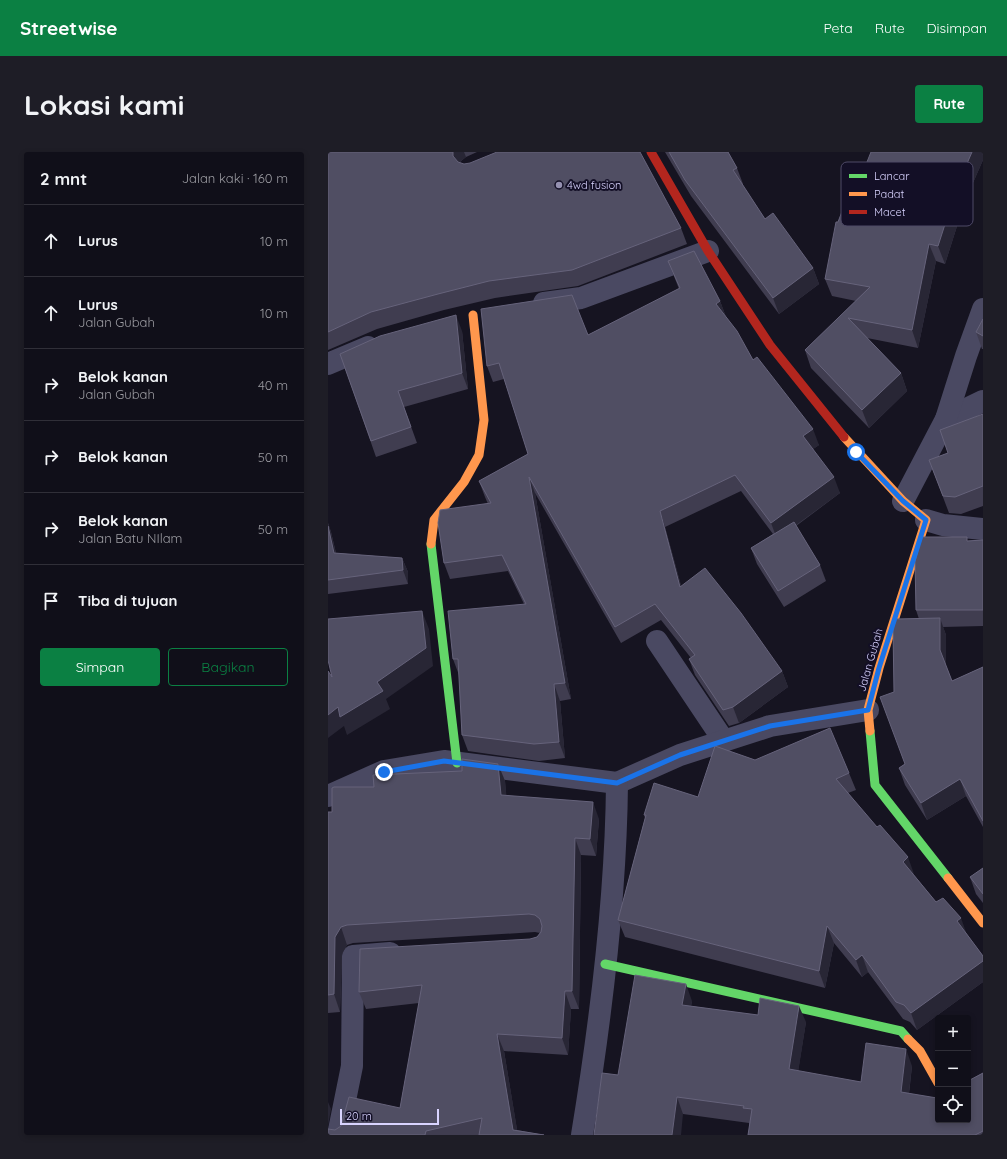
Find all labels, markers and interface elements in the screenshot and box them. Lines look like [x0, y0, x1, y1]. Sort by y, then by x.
text: Streetwise [20, 16, 117, 40]
text: Peta [823, 19, 853, 37]
text: Rute [875, 19, 905, 37]
text: Disimpan [927, 19, 987, 37]
button: Rute [915, 85, 983, 123]
text: Lokasi kami [24, 87, 184, 122]
legend [841, 162, 973, 226]
text: 2 mnt [40, 168, 87, 189]
text: Lancar [874, 169, 910, 183]
text: Jalan kaki · 160 m [182, 170, 288, 186]
place label: 4wd fusion [567, 178, 621, 192]
marker: 4wd fusion [554, 180, 564, 190]
text: Padat [874, 187, 904, 201]
text: Macet [874, 205, 906, 219]
icon: ahead [40, 230, 62, 252]
text: Lurus [78, 231, 118, 250]
text: 10 m [260, 233, 288, 249]
text: Lurus [78, 295, 118, 314]
icon: ahead [40, 302, 62, 324]
text: 10 m [260, 305, 288, 321]
text: Jalan Gubah [78, 314, 155, 330]
text: Belok kanan [78, 367, 168, 386]
icon: right [40, 374, 62, 396]
text: 40 m [258, 377, 288, 393]
text: Jalan Gubah [78, 386, 155, 402]
route start [847, 443, 865, 461]
icon: right [40, 446, 62, 468]
text: Belok kanan [78, 447, 168, 466]
text: 50 m [258, 449, 288, 465]
text: Belok kanan [78, 511, 168, 530]
icon: right [40, 518, 62, 540]
text: 50 m [258, 521, 288, 537]
text: Jalan Batu NIlam [78, 530, 182, 546]
icon: arrive [40, 590, 62, 612]
text: Tiba di tujuan [78, 591, 177, 610]
street label: Jalan Gubah [854, 627, 886, 693]
button: Simpan [40, 648, 160, 686]
button: Bagikan [168, 648, 288, 686]
route end [375, 763, 393, 781]
map controls [935, 1015, 971, 1123]
button: + [935, 1015, 971, 1051]
button: − [935, 1051, 971, 1087]
button: locate [935, 1087, 971, 1123]
scale bar [340, 1107, 439, 1126]
text: 20 m [346, 1109, 372, 1123]

